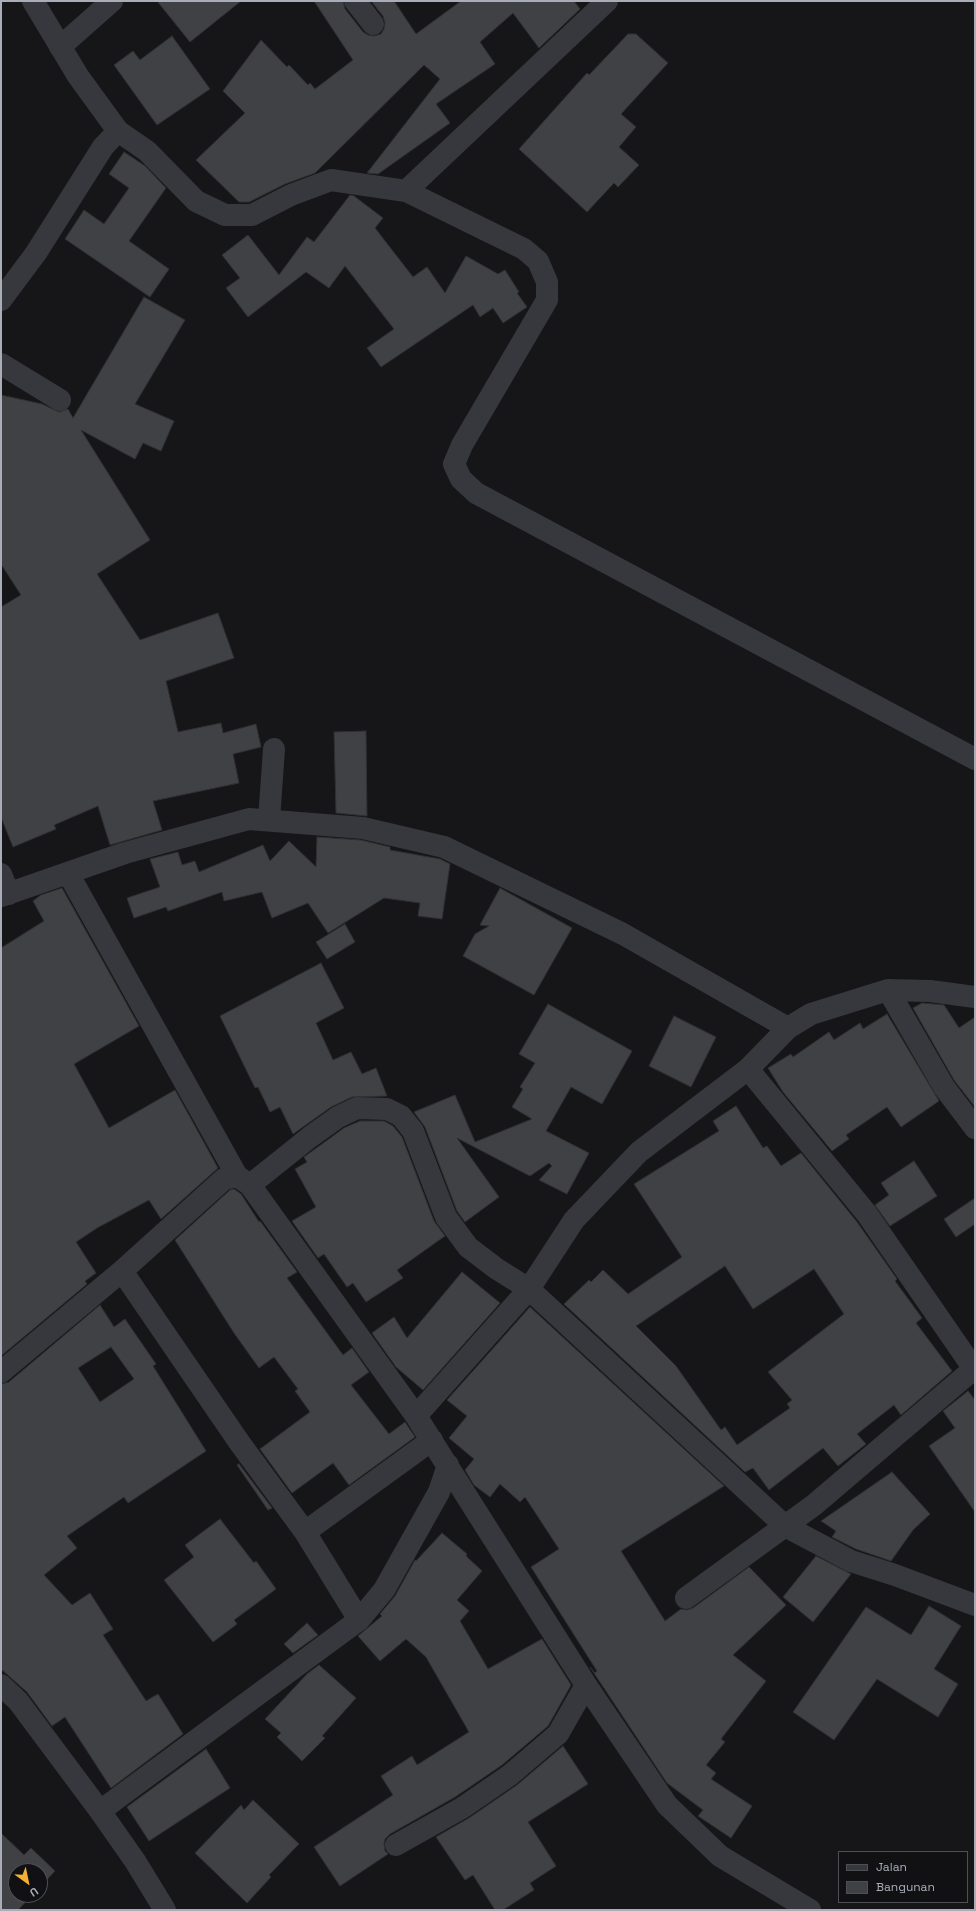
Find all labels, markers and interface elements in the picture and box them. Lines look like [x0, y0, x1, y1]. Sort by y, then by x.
legend [838, 1851, 968, 1903]
text: Jalan [876, 1859, 907, 1875]
north arrow [8, 1863, 48, 1903]
text: Bangunan [876, 1879, 935, 1895]
text: U [27, 1884, 41, 1900]

